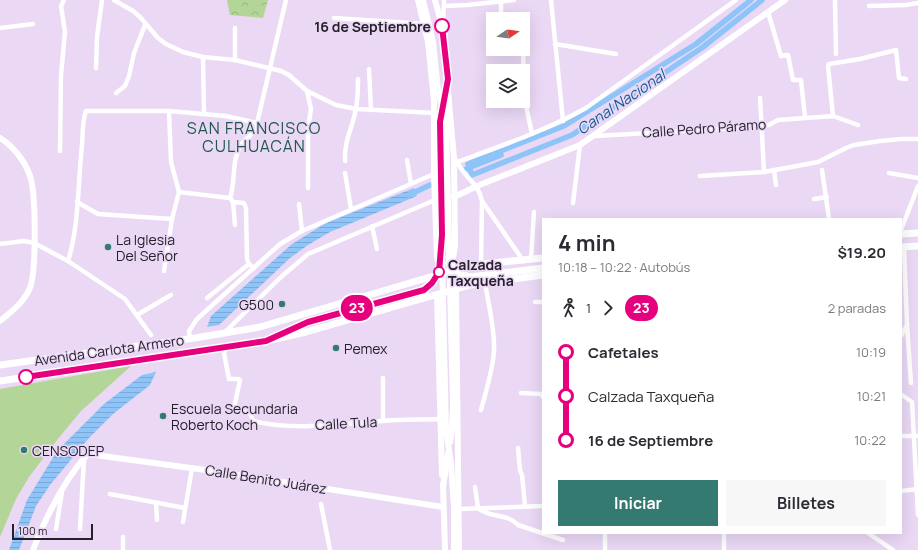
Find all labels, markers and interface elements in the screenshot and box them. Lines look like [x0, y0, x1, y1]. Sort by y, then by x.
north arrow [486, 12, 530, 56]
map controls [486, 12, 530, 108]
place label: 16 de Septiembre [314, 17, 431, 36]
marker: 16 de Septiembre [434, 18, 450, 34]
water label: Canal Nacional [573, 63, 671, 139]
button: layers [486, 64, 530, 108]
street label: Calle Pedro Páramo [641, 114, 767, 142]
district label: SAN FRANCISCO CULHUACÁN [187, 117, 321, 157]
text: 4 min [558, 228, 616, 258]
place label: La Iglesia Del Señor [116, 230, 178, 265]
marker: La Iglesia Del Señor [103, 242, 113, 252]
text: $19.20 [837, 242, 886, 263]
place label: Calzada Taxqueña [448, 255, 514, 290]
text: 10:18 – 10:22 · Autobús [558, 258, 690, 276]
marker: Calzada Taxqueña [433, 266, 445, 278]
place label: G500 [239, 295, 274, 314]
line badge: 23 [339, 295, 375, 321]
icon: walk [558, 297, 580, 319]
icon: forward [597, 297, 619, 319]
text: 23 [349, 298, 365, 317]
text: 23 [633, 298, 650, 317]
marker: G500 [277, 299, 287, 309]
text: 1 [586, 299, 591, 317]
text: 2 paradas [828, 299, 886, 317]
street label: Avenida Carlota Armero [33, 330, 185, 370]
place label: Pemex [344, 339, 388, 358]
text: Cafetales [588, 342, 659, 363]
marker: Pemex [331, 343, 341, 353]
text: 10:19 [856, 343, 886, 361]
unlabelled marker [18, 369, 34, 385]
text: Calzada Taxqueña [588, 386, 714, 407]
text: 10:21 [857, 387, 886, 405]
place label: Escuela Secundaria Roberto Koch [171, 399, 298, 434]
marker: Escuela Secundaria Roberto Koch [158, 411, 168, 421]
street label: Calle Tula [314, 412, 378, 434]
text: 16 de Septiembre [588, 430, 713, 451]
text: 10:22 [854, 431, 886, 449]
place label: CENSODEP [32, 441, 105, 460]
marker: CENSODEP [19, 445, 29, 455]
street label: Calle Benito Juárez [204, 460, 328, 498]
button: Iniciar [558, 480, 718, 526]
button: Billetes [726, 480, 886, 526]
scale bar [12, 522, 93, 541]
text: 100 m [18, 523, 47, 538]

